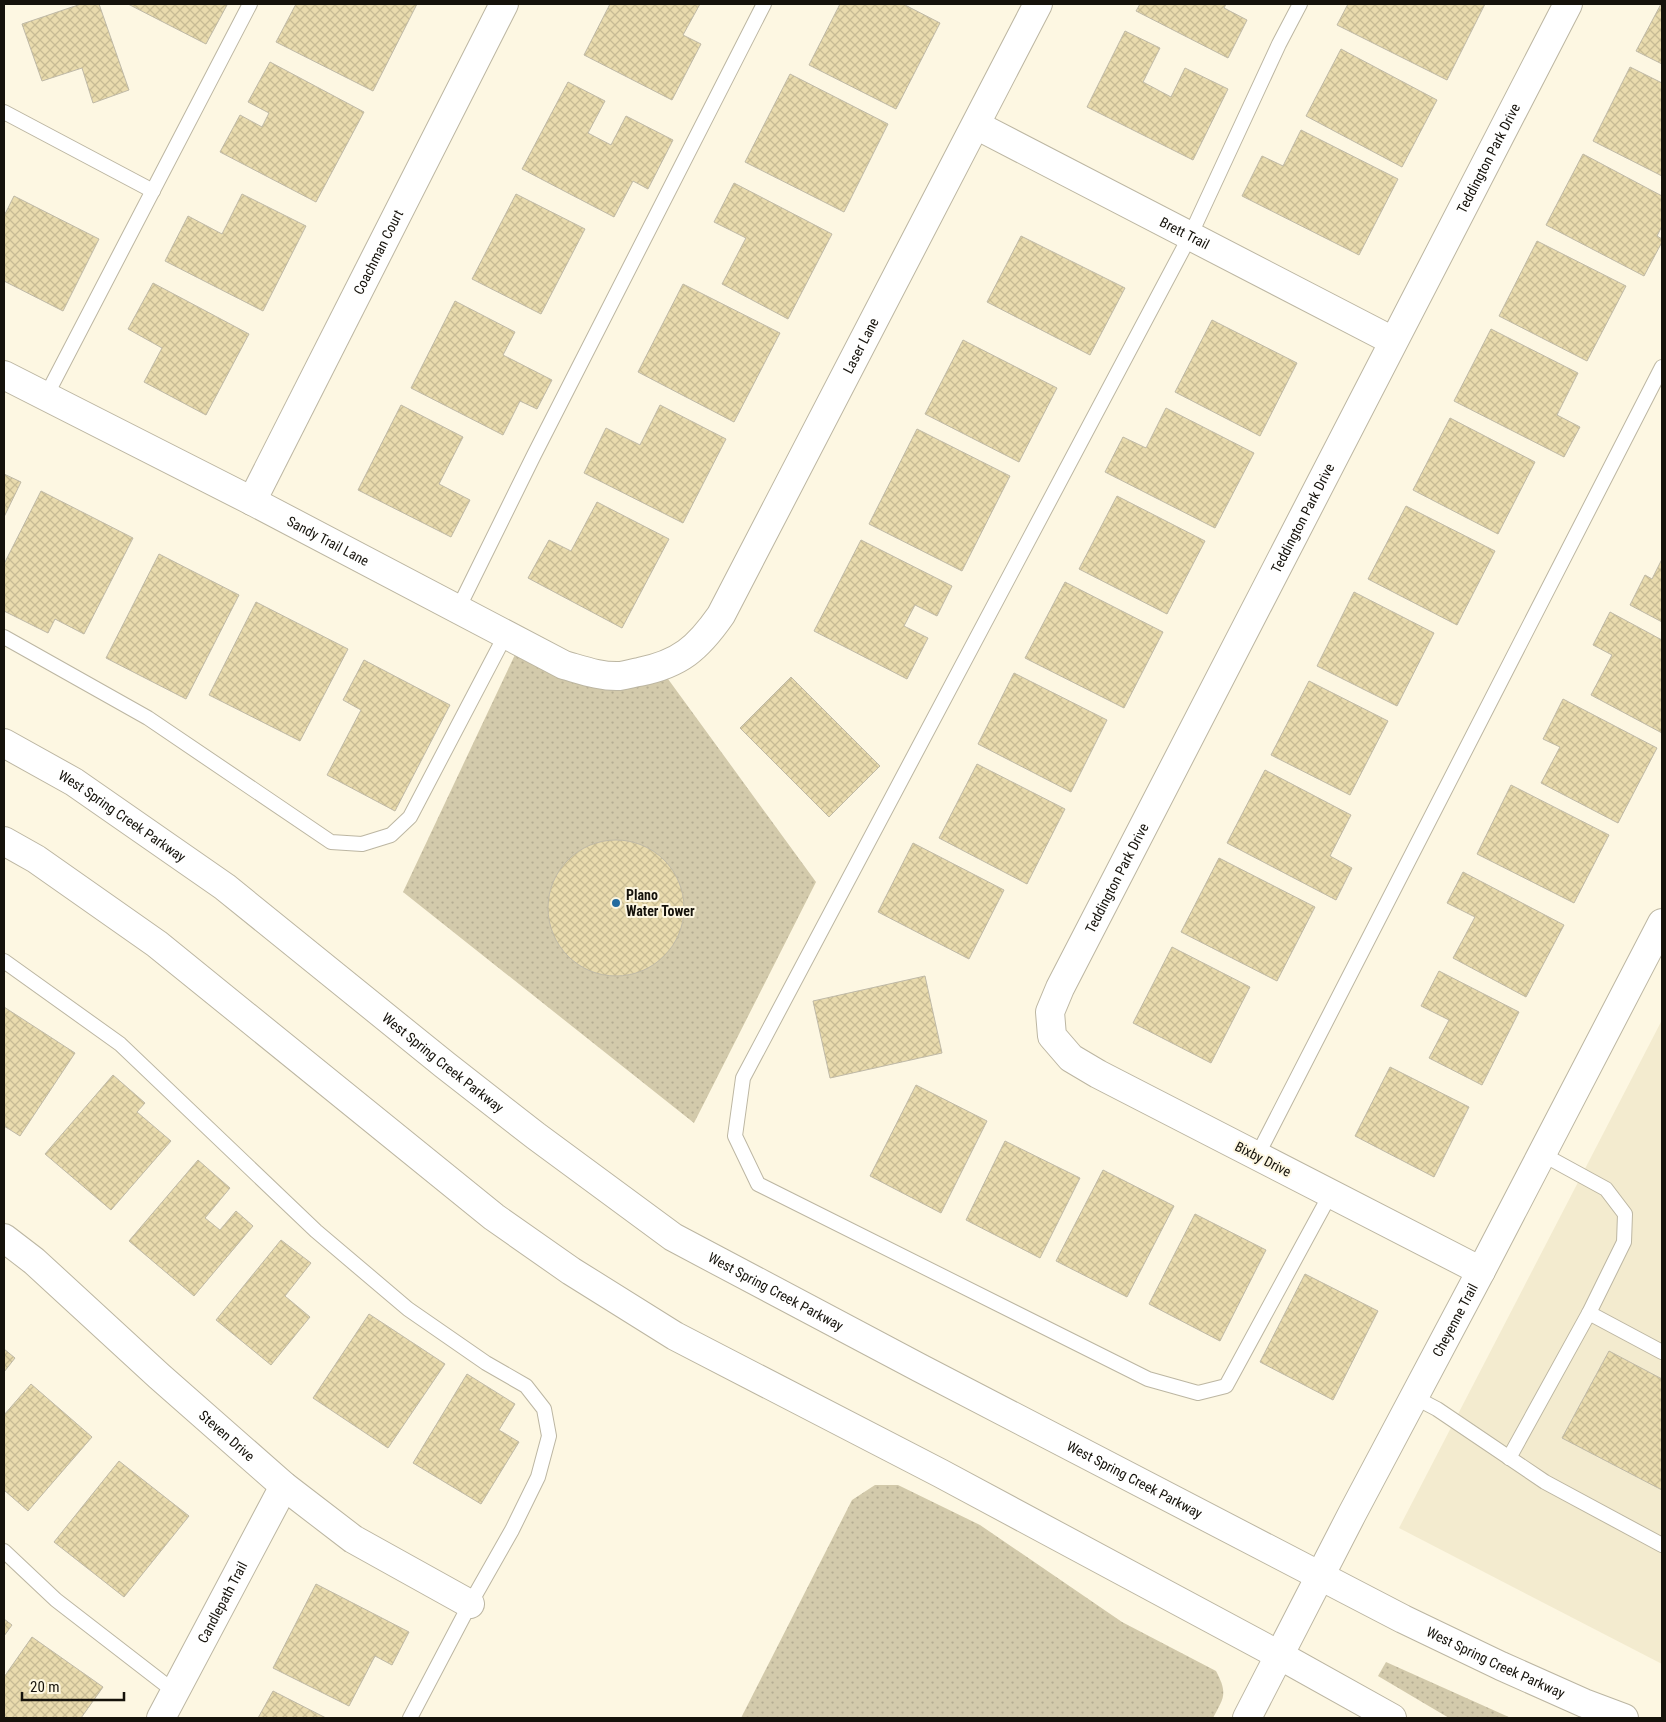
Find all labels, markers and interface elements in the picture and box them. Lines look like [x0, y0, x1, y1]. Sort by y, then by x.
street label: Teddington Park Drive [1453, 100, 1523, 216]
street label: Coachman Court [350, 207, 406, 297]
street label: Brett Trail [1157, 214, 1212, 253]
street label: Laser Lane [840, 315, 882, 376]
street label: Teddington Park Drive [1268, 460, 1338, 576]
street label: Sandy Trail Lane [284, 513, 372, 569]
street label: West Spring Creek Parkway [56, 767, 189, 865]
street label: Teddington Park Drive [1082, 820, 1152, 936]
place label: Plano Water Tower [626, 887, 695, 919]
marker: Plano Water Tower [610, 897, 622, 909]
street label: West Spring Creek Parkway [379, 1009, 507, 1116]
street label: Bixby Drive [1232, 1138, 1294, 1180]
street label: West Spring Creek Parkway [705, 1249, 846, 1334]
street label: Cheyenne Trail [1429, 1281, 1481, 1359]
street label: Steven Drive [196, 1407, 258, 1465]
street label: West Spring Creek Parkway [1064, 1438, 1205, 1521]
street label: Candlepath Trail [194, 1559, 250, 1646]
street label: West Spring Creek Parkway [1424, 1624, 1567, 1701]
scale bar [22, 1670, 125, 1702]
text: 20 m [30, 1678, 60, 1696]

